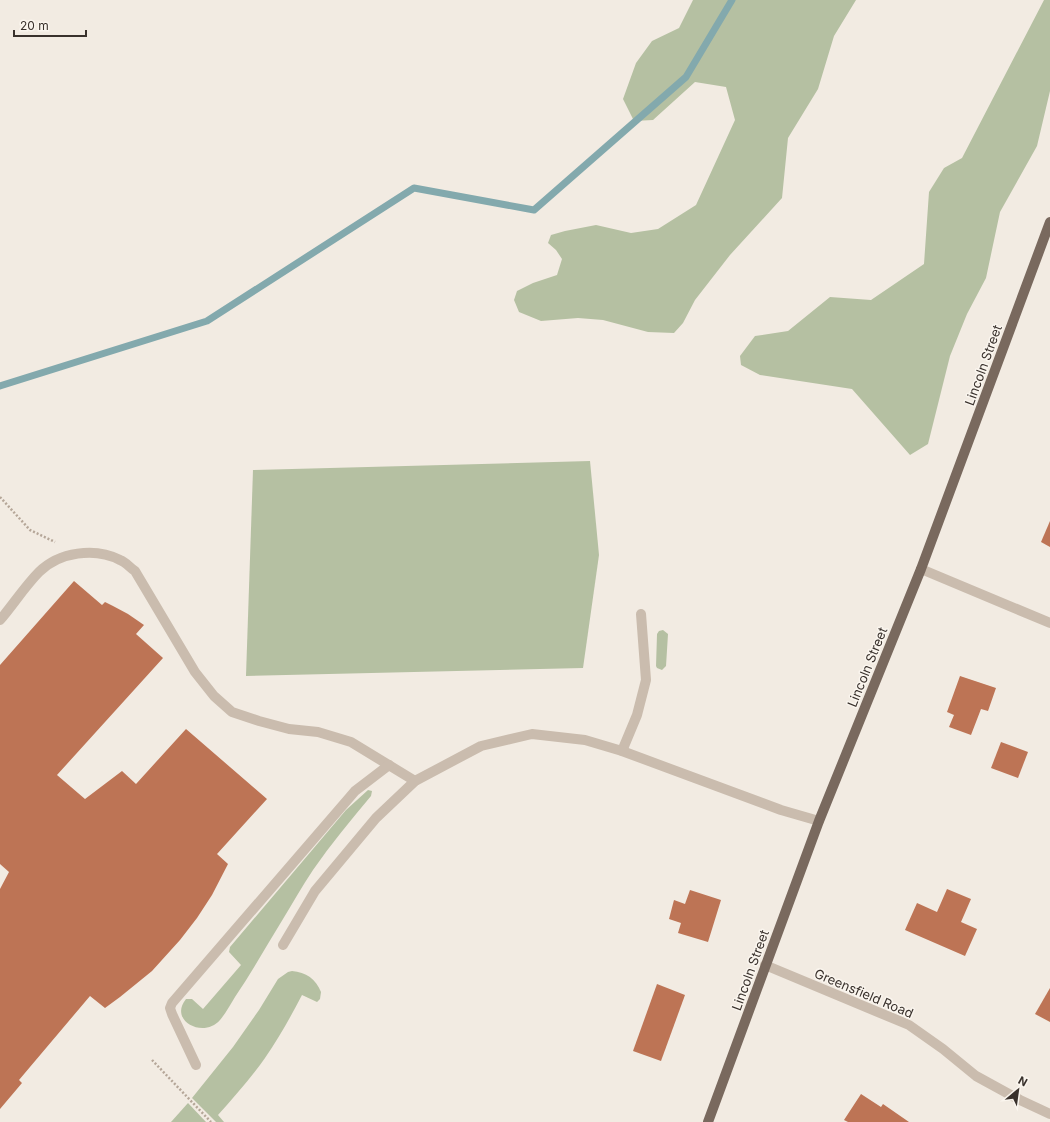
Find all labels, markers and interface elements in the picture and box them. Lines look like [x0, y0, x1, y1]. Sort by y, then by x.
scale bar [14, 12, 86, 38]
text: 20 m [20, 18, 49, 33]
street label: Lincoln Street [961, 323, 1005, 407]
street label: Lincoln Street [844, 625, 890, 709]
street label: Lincoln Street [728, 928, 772, 1012]
street label: Greensfield Road [812, 965, 916, 1021]
north arrow [998, 1070, 1038, 1110]
text: N [1016, 1073, 1030, 1089]

